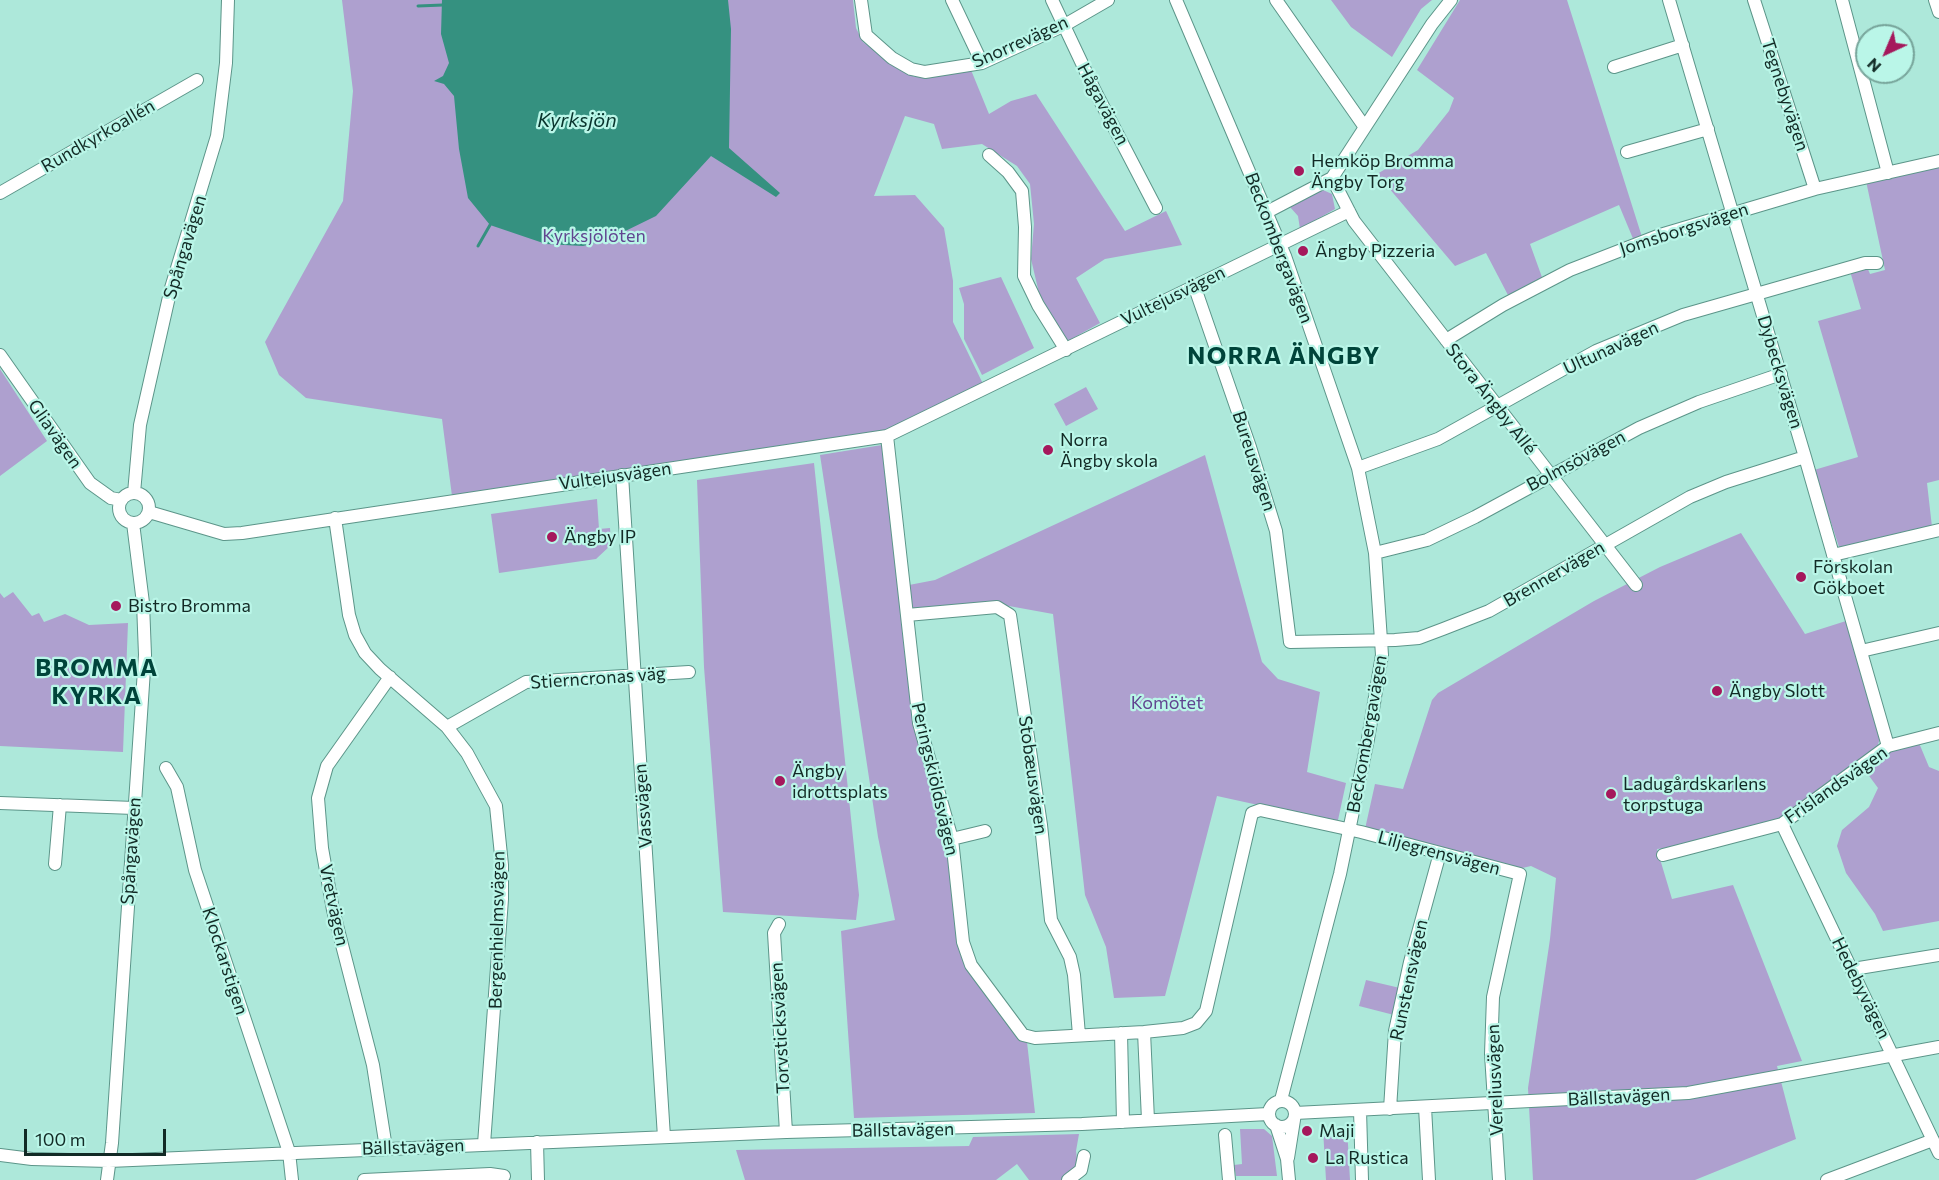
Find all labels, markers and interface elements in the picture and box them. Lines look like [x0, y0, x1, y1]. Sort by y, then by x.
street label: Snorrevägen [969, 11, 1071, 73]
north arrow [1855, 24, 1915, 84]
street label: Tegnebyvägen [1757, 36, 1813, 154]
text: N [1863, 55, 1884, 77]
street label: Hågavägen [1072, 59, 1134, 149]
street label: Rundkyrkoallén [37, 95, 159, 177]
water label: Kyrksjön [537, 108, 617, 132]
place label: Hemköp Bromma Ängby Torg [1311, 150, 1454, 192]
marker: Hemköp Bromma Ängby Torg [1292, 164, 1306, 178]
street label: Beckombergavägen [1240, 170, 1318, 326]
street label: Spångavägen [159, 192, 211, 302]
street label: Jomsborgsvägen [1617, 198, 1751, 260]
park label: Kyrksjölöten [542, 225, 646, 247]
place label: Ängby Pizzeria [1315, 240, 1435, 262]
marker: Ängby Pizzeria [1296, 244, 1310, 258]
street label: Vultejusvägen [1117, 261, 1229, 331]
street label: Dybecksvägen [1753, 313, 1807, 431]
street label: Ultunavägen [1560, 317, 1662, 379]
street label: Stora Ängby Allé [1441, 339, 1541, 459]
district label: NORRA ÄNGBY [1187, 342, 1381, 370]
street label: Gliavägen [23, 395, 87, 473]
street label: Bureusvägen [1228, 408, 1280, 514]
street label: Bolmsövägen [1523, 426, 1629, 496]
place label: Norra Ängby skola [1060, 429, 1158, 472]
marker: Norra Ängby skola [1041, 443, 1055, 457]
street label: Vultejusvägen [557, 457, 673, 495]
place label: Ängby IP [564, 526, 636, 548]
marker: Ängby IP [545, 530, 559, 544]
street label: Brennervägen [1500, 536, 1608, 612]
place label: Förskolan Gökboet [1813, 556, 1893, 598]
marker: Förskolan Gökboet [1794, 570, 1808, 584]
place label: Bistro Bromma [128, 595, 251, 617]
marker: Bistro Bromma [109, 599, 123, 613]
street label: Beckombergavägen [1342, 653, 1392, 815]
district label: BROMMA KYRKA [35, 654, 159, 710]
street label: Stierncronas väg [530, 663, 666, 693]
place label: Ängby Slott [1729, 680, 1825, 702]
marker: Ängby Slott [1710, 684, 1724, 698]
park label: Komötet [1131, 692, 1203, 714]
street label: Peringskiöldsvägen [907, 700, 963, 858]
street label: Stobæusvägen [1014, 714, 1052, 836]
street label: Frislandsvägen [1780, 742, 1892, 828]
place label: Ängby idrottsplats [792, 760, 888, 802]
street label: Vassvägen [629, 763, 657, 849]
place label: Ladugårdskarlens torpstuga [1623, 773, 1767, 816]
marker: Ängby idrottsplats [773, 774, 787, 788]
marker: Ladugårdskarlens torpstuga [1604, 787, 1618, 801]
street label: Spångavägen [116, 797, 146, 905]
street label: Liljegrensvägen [1375, 826, 1503, 880]
street label: Bergenhielmsvägen [485, 851, 509, 1009]
street label: Vretvägen [315, 862, 353, 948]
street label: Klockarstigen [197, 904, 253, 1018]
street label: Runstensvägen [1386, 917, 1432, 1043]
street label: Hedebyvägen [1827, 934, 1895, 1042]
street label: Torvsticksvägen [766, 962, 794, 1094]
street label: Vereliusvägen [1482, 1024, 1508, 1136]
street label: Bällstavägen [1567, 1084, 1671, 1110]
scale bar [27, 1117, 170, 1155]
street label: Bällstavägen [852, 1118, 954, 1142]
place label: Maji [1319, 1120, 1355, 1142]
marker: Maji [1300, 1124, 1314, 1138]
text: 100 m [35, 1128, 85, 1150]
street label: Bällstavägen [361, 1134, 465, 1160]
place label: La Rustica [1325, 1147, 1409, 1169]
marker: La Rustica [1306, 1151, 1320, 1165]

